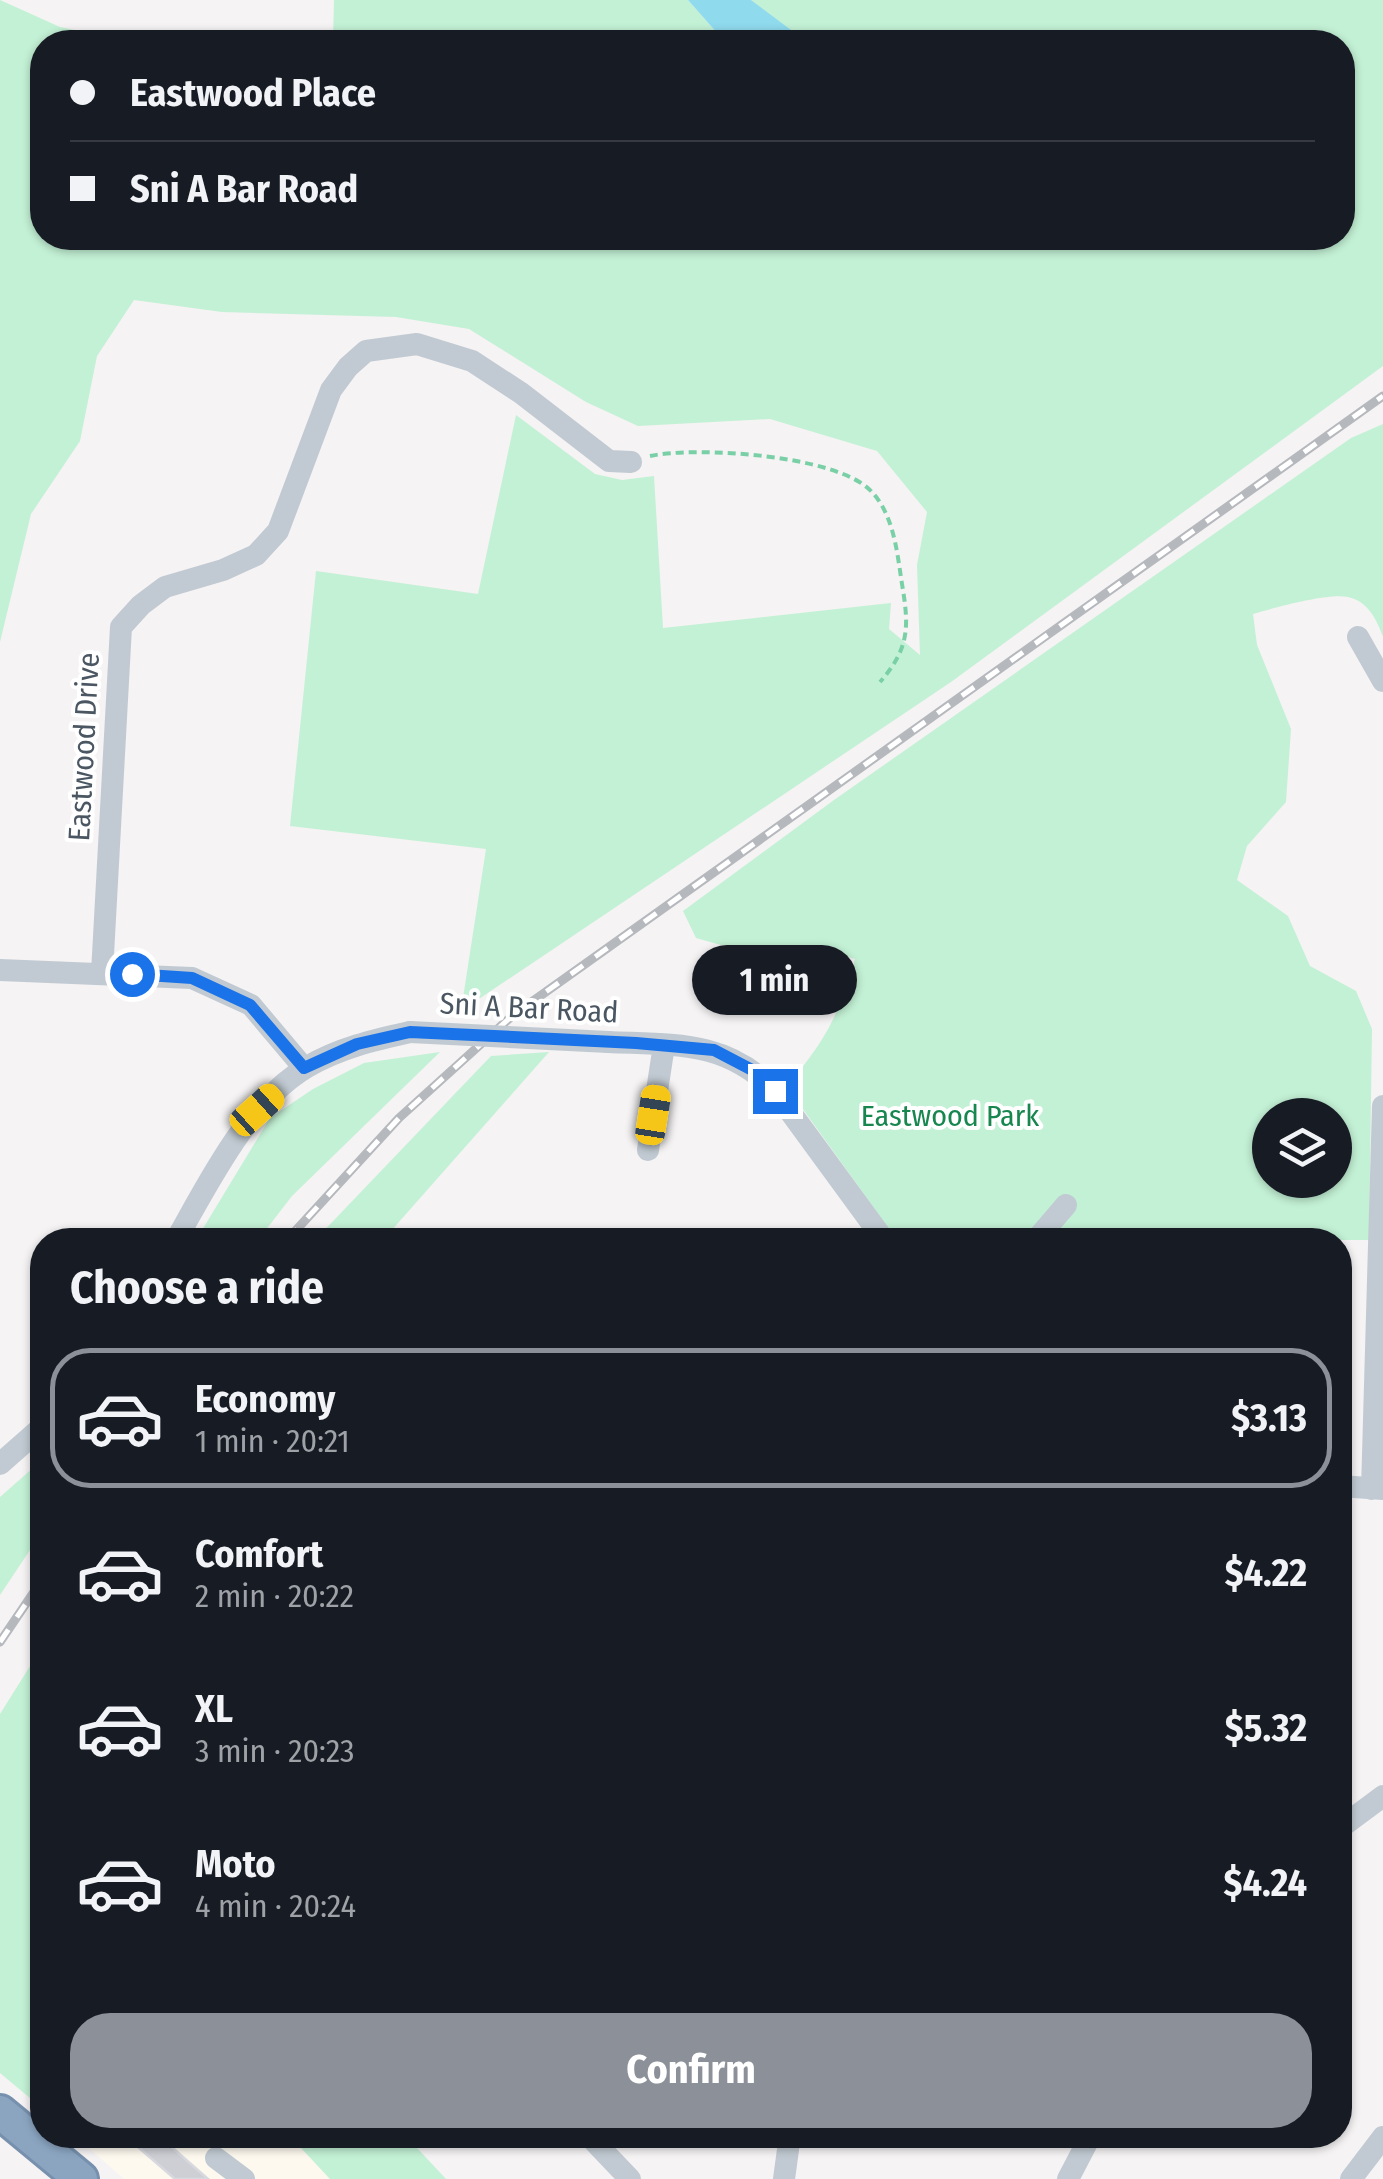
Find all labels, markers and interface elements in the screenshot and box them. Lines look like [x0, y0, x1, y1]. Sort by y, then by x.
text: Eastwood Place [130, 70, 376, 116]
text: Sni A Bar Road [130, 166, 358, 212]
street label: Eastwood Drive [61, 652, 107, 842]
callout: 1 min [692, 946, 858, 1016]
route start [110, 952, 155, 997]
text: 1 min [740, 961, 809, 999]
street label: Sni A Bar Road [439, 985, 619, 1031]
route end [753, 1069, 798, 1114]
car [225, 1079, 289, 1141]
car [633, 1083, 673, 1147]
park label: Eastwood Park [861, 1098, 1039, 1134]
map controls [1252, 1098, 1352, 1198]
button: layers [1252, 1098, 1352, 1198]
text: Choose a ride [70, 1261, 324, 1315]
icon: car [75, 1373, 165, 1463]
text: Economy [195, 1376, 335, 1422]
text: $3.13 [1231, 1395, 1307, 1441]
text: 1 min · 20:21 [195, 1422, 350, 1460]
icon: car [75, 1528, 165, 1618]
text: Comfort [195, 1531, 323, 1577]
text: $4.22 [1225, 1550, 1307, 1596]
text: 2 min · 20:22 [195, 1577, 354, 1615]
icon: car [75, 1683, 165, 1773]
text: XL [195, 1686, 233, 1732]
text: $5.32 [1225, 1705, 1307, 1751]
text: 3 min · 20:23 [195, 1732, 354, 1770]
icon: car [75, 1838, 165, 1928]
text: Moto [195, 1841, 276, 1887]
text: $4.24 [1223, 1860, 1307, 1906]
text: 4 min · 20:24 [195, 1887, 356, 1925]
button: Confirm [70, 2013, 1312, 2128]

